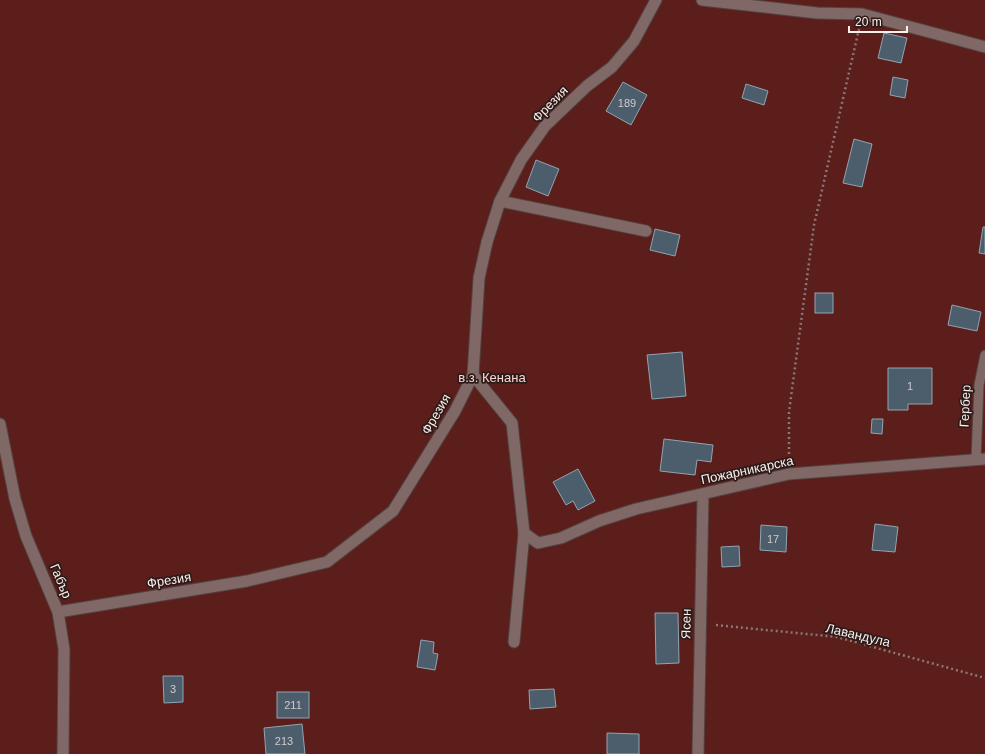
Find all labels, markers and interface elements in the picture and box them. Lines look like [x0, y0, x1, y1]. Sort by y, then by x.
scale bar [849, 8, 907, 34]
text: 20 m [855, 15, 882, 29]
street label: Фрезия [529, 83, 571, 125]
house number: 189 [618, 97, 636, 109]
park label: в.з. Кенана [458, 370, 526, 385]
house number: 1 [907, 380, 913, 392]
street label: Гербер [956, 384, 974, 428]
street label: Фрезия [418, 391, 454, 437]
street label: Пожарникарска [699, 453, 795, 487]
house number: 17 [767, 533, 779, 545]
street label: Габър [47, 562, 75, 600]
street label: Фрезия [146, 569, 192, 591]
street label: Ясен [678, 609, 694, 639]
street label: Лавандула [824, 620, 892, 650]
house number: 3 [170, 683, 176, 695]
house number: 211 [284, 699, 302, 711]
house number: 213 [275, 735, 293, 747]

